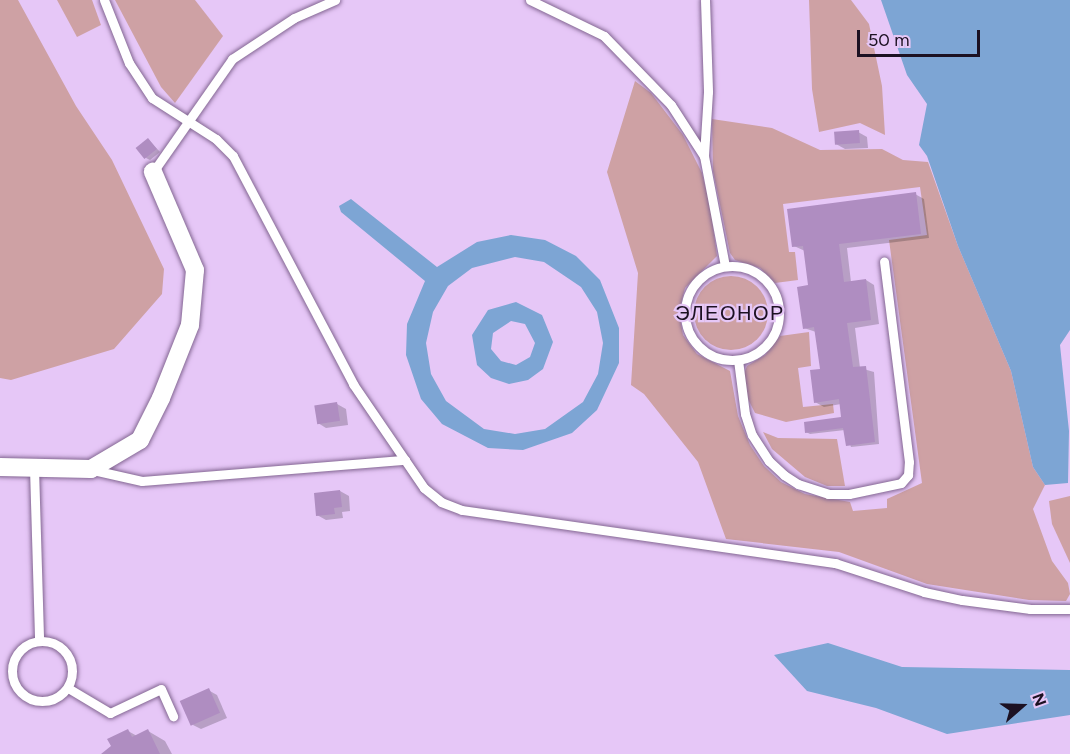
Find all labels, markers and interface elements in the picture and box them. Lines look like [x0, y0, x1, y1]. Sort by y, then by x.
scale bar [860, 18, 983, 56]
text: 50 m [868, 29, 910, 51]
district label: ЭЛЕОНОР [675, 301, 785, 325]
north arrow [992, 676, 1052, 736]
text: N [1028, 691, 1050, 709]

